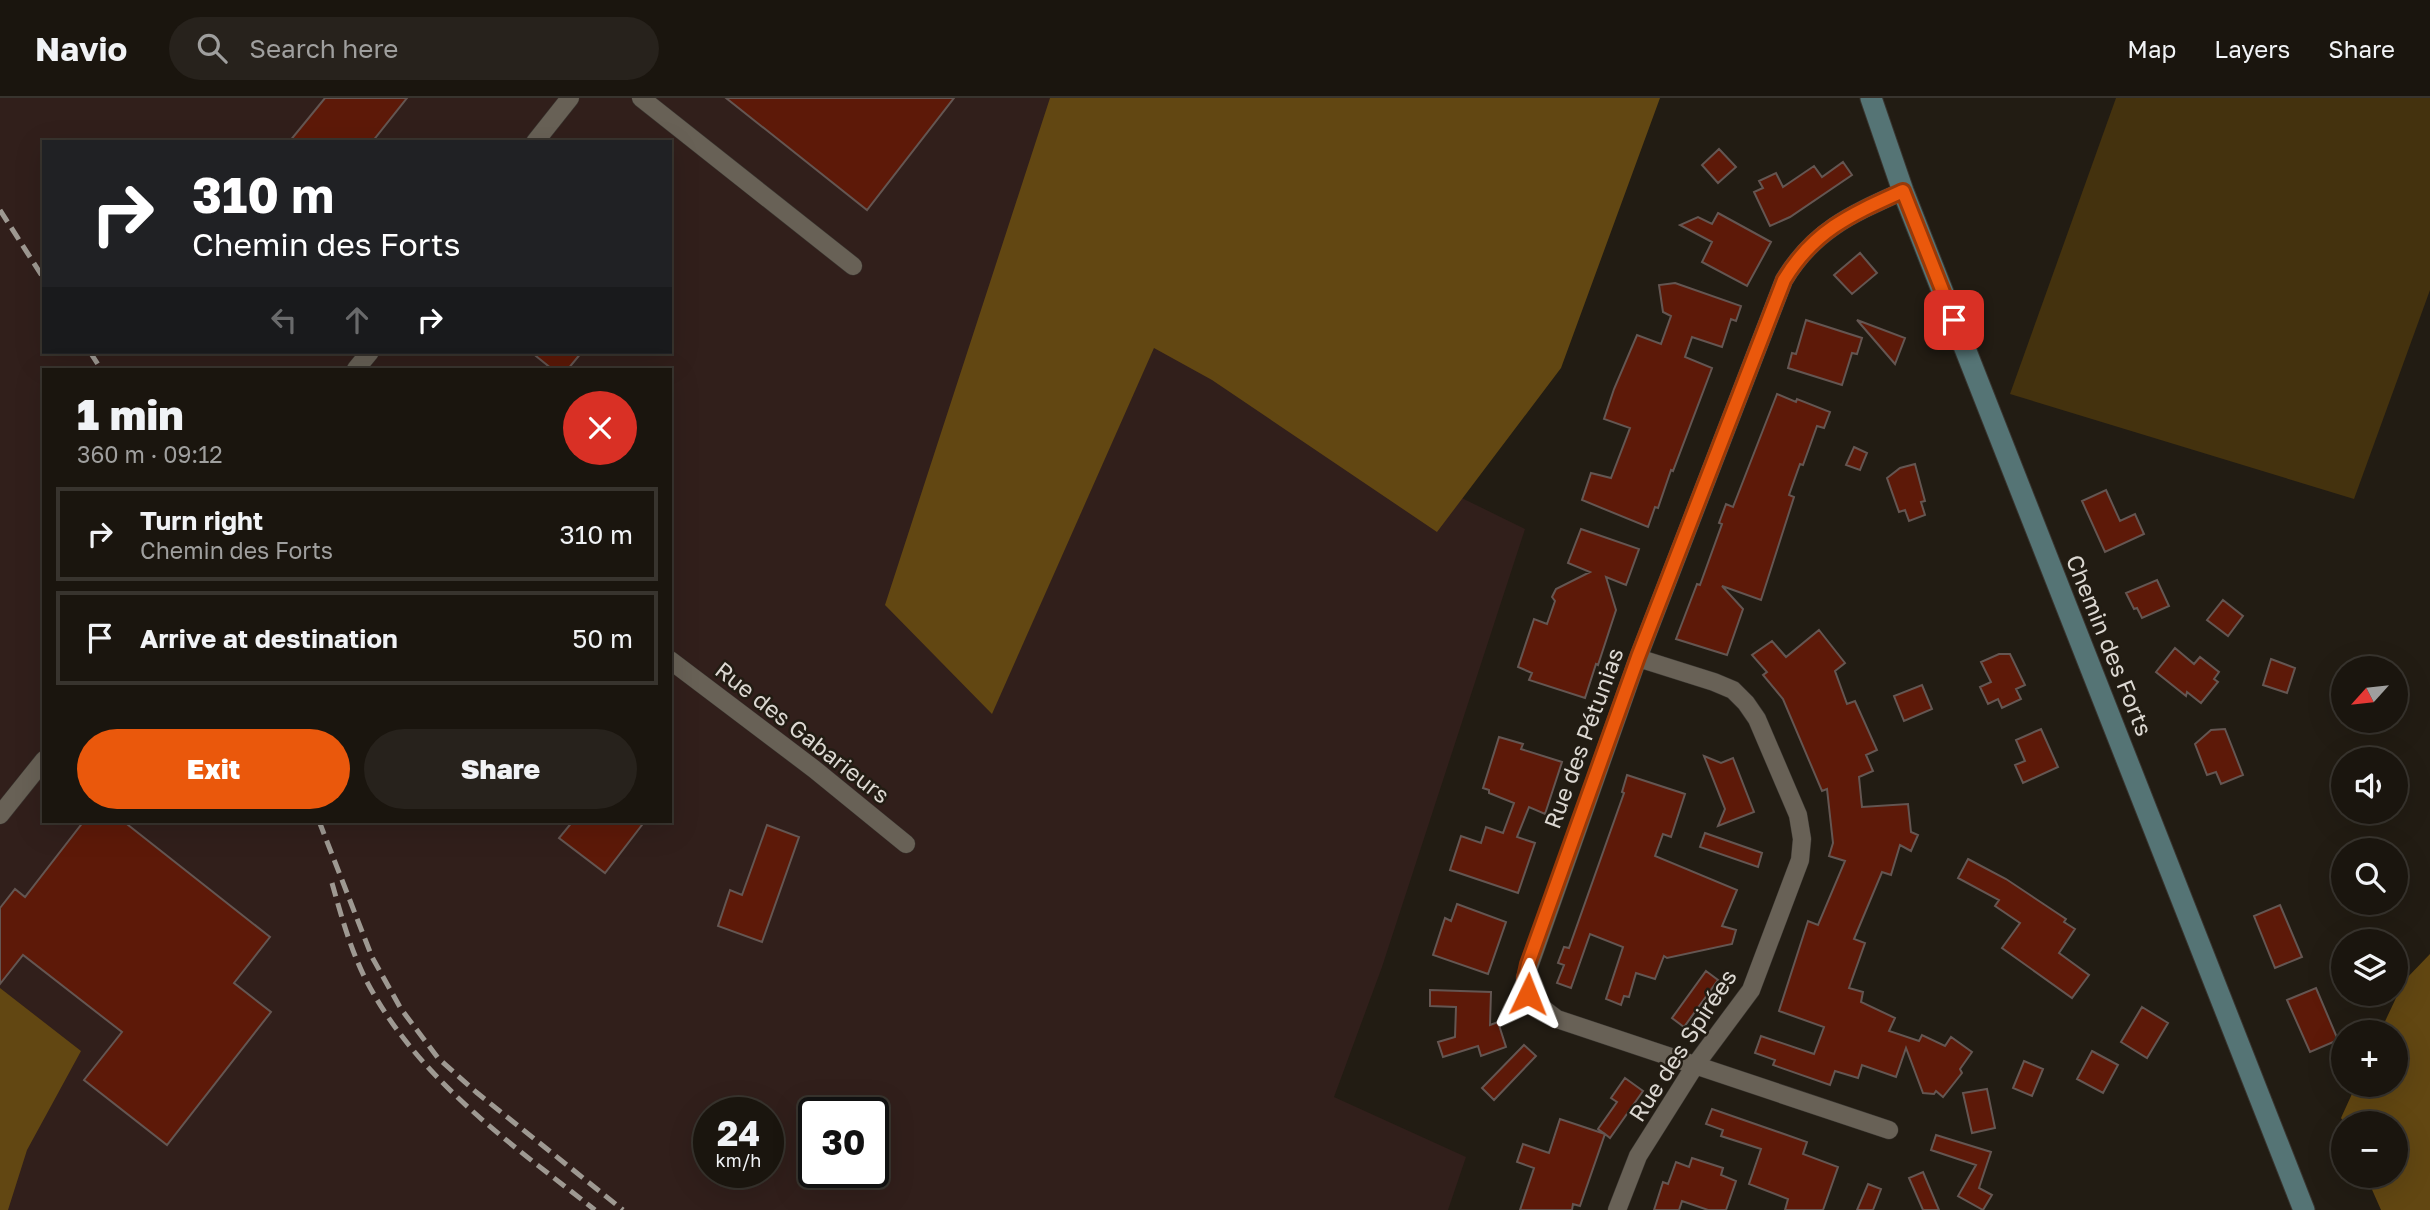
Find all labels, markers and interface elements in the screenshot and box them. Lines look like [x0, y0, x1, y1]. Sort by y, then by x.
search box [169, 17, 659, 80]
text: Navio [35, 29, 127, 68]
icon: search [193, 29, 231, 67]
text: Search here [249, 33, 398, 64]
text: Map [2127, 34, 2176, 63]
text: Layers [2214, 34, 2290, 63]
text: Share [2328, 34, 2395, 63]
text: 310 m [192, 165, 334, 224]
icon: right [77, 168, 168, 259]
text: Chemin des Forts [192, 225, 461, 263]
pin [1924, 290, 1984, 350]
icon: left [265, 301, 303, 339]
icon: ahead [338, 301, 376, 339]
icon: right [411, 301, 449, 339]
icon: arrive [1935, 301, 1973, 339]
text: 1 min [77, 389, 184, 439]
button: close [563, 391, 637, 465]
text: 360 m · 09:12 [77, 440, 223, 468]
text: Turn right [140, 505, 263, 536]
icon: right [81, 515, 119, 553]
text: 310 m [560, 519, 633, 550]
text: Chemin des Forts [140, 536, 333, 564]
street label: Chemin des Forts [2061, 550, 2159, 740]
icon: arrive [81, 619, 119, 657]
text: Arrive at destination [140, 623, 398, 654]
text: 50 m [572, 623, 633, 654]
street label: Rue des Pétunias [1537, 644, 1629, 832]
street label: Rue des Gabarieurs [710, 655, 896, 809]
north arrow [2331, 656, 2408, 733]
map controls [2331, 656, 2408, 1188]
button: Exit [77, 729, 350, 809]
button: Share [364, 729, 637, 809]
button: sound [2331, 747, 2408, 824]
button: search [2331, 838, 2408, 915]
button: layers [2331, 929, 2408, 1006]
position arrow [1491, 957, 1565, 1031]
street label: Rue des Spirées [1622, 963, 1742, 1127]
button: + [2331, 1020, 2408, 1097]
speed limit sign: 30 [798, 1097, 889, 1188]
button: − [2331, 1111, 2408, 1188]
text: 24 [717, 1112, 760, 1154]
text: km/h [716, 1149, 761, 1171]

